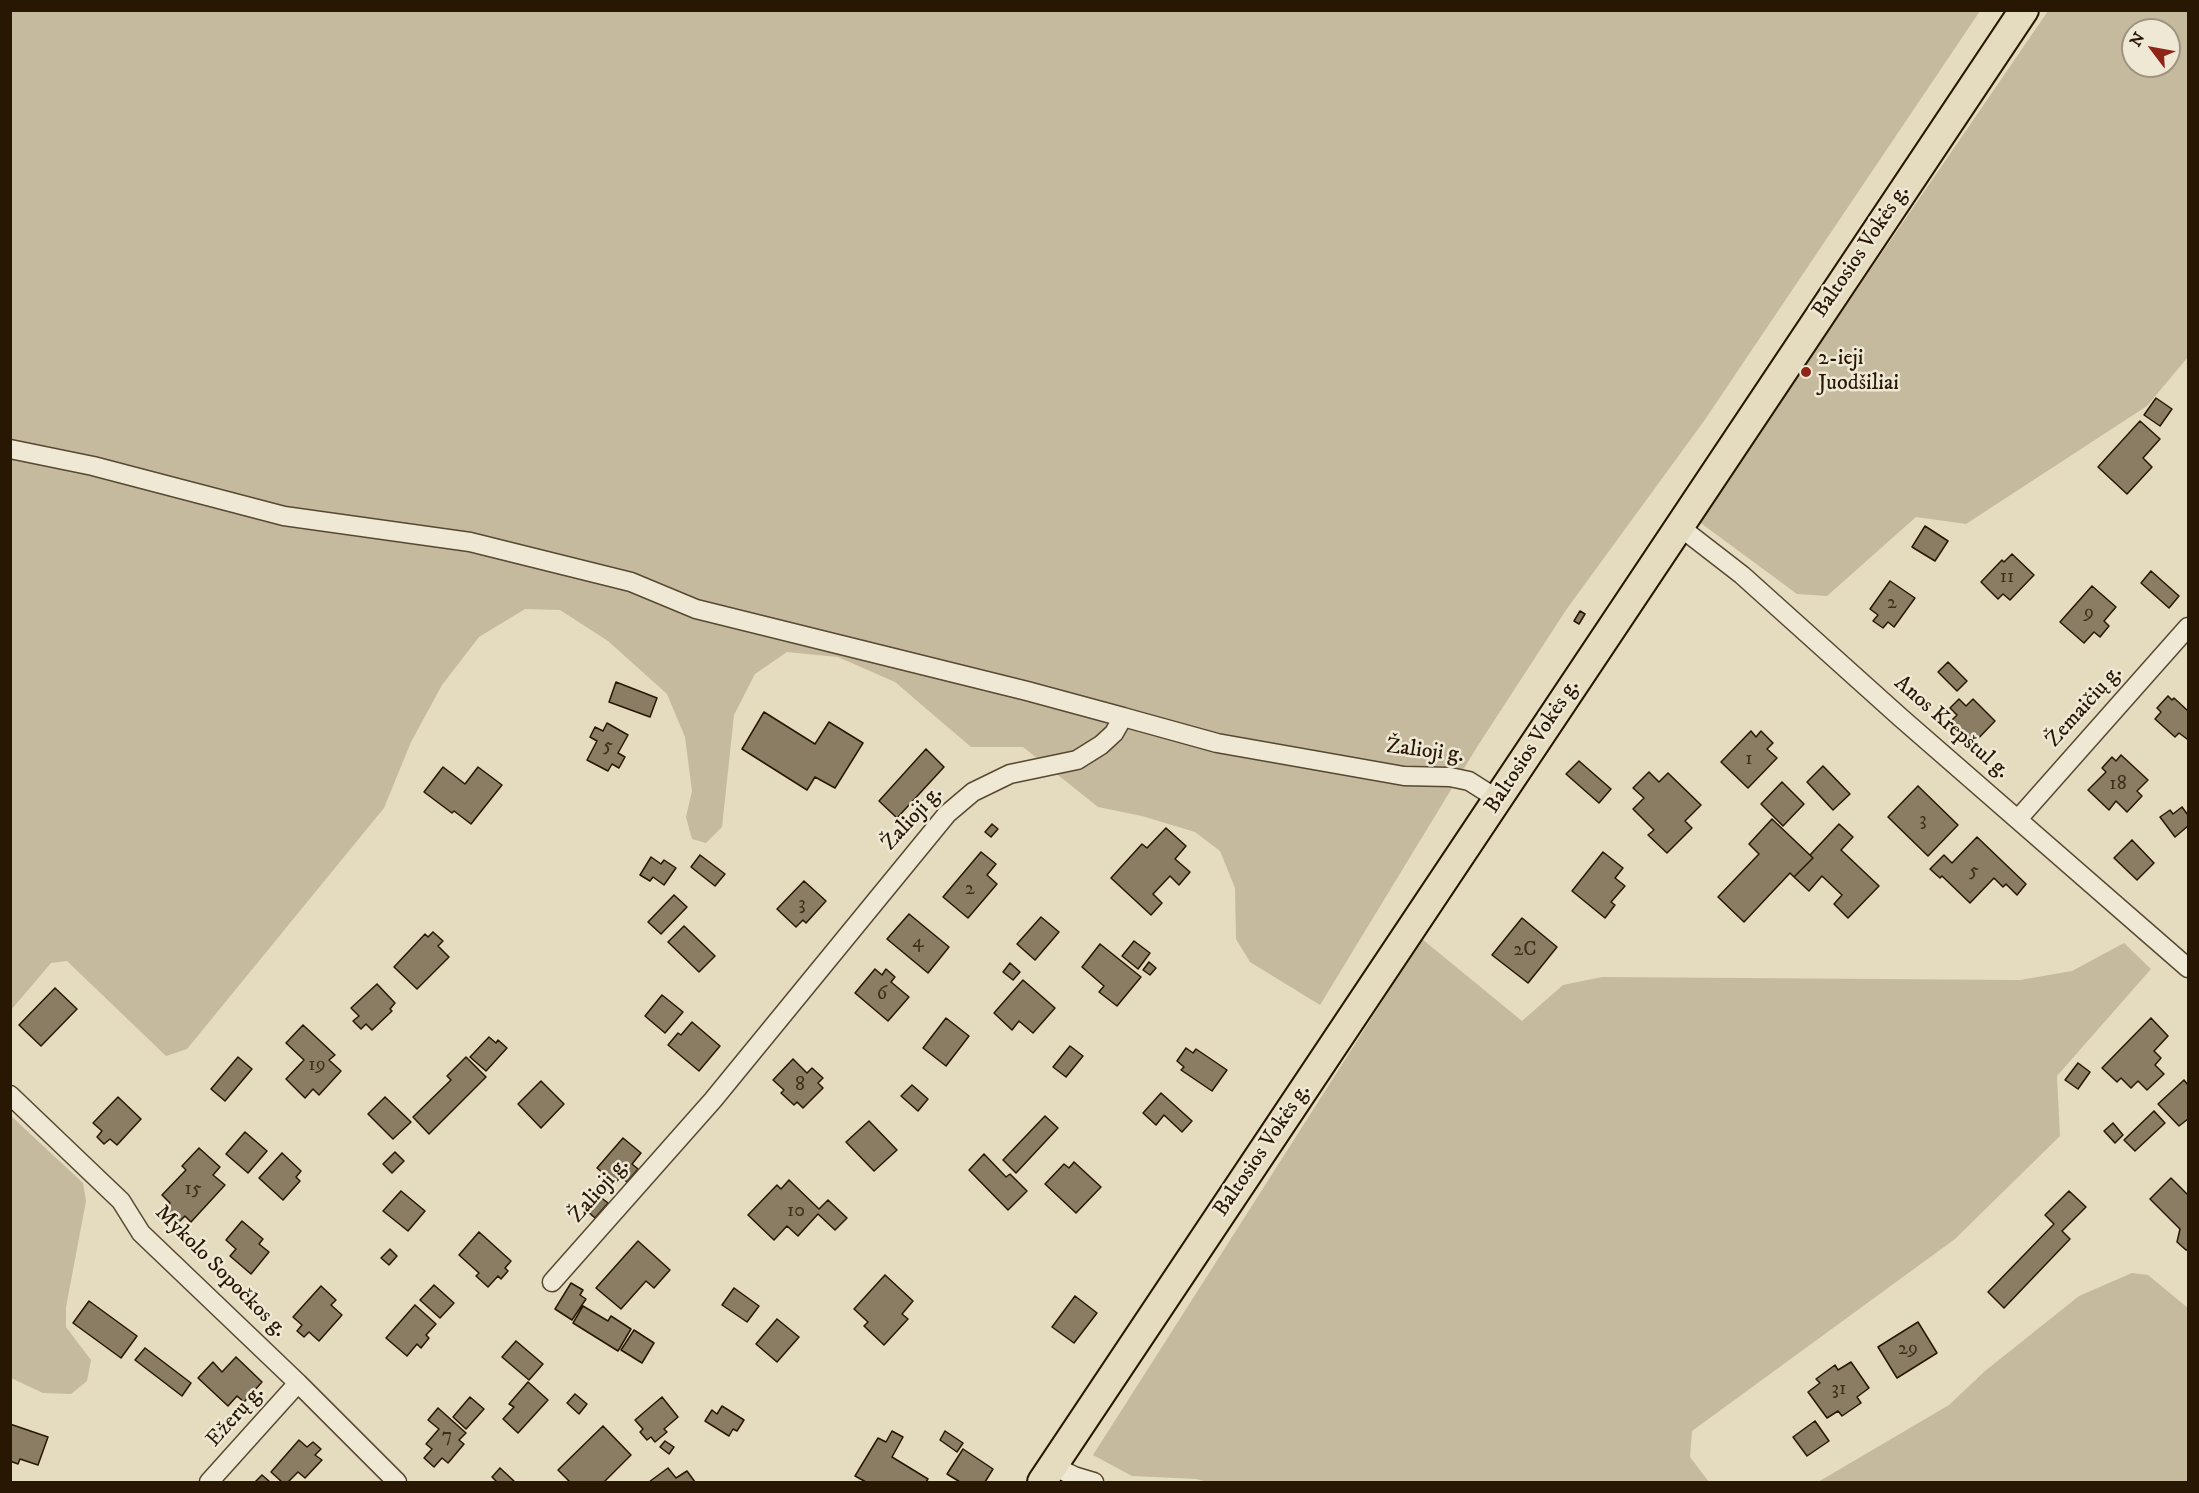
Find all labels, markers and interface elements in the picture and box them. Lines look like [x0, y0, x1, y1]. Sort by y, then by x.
north arrow [2121, 18, 2181, 78]
text: N [2125, 29, 2149, 50]
street label: Baltosios Vokės g. [1808, 181, 1916, 323]
place label: 2-ieji Juodšiliai [1818, 346, 1899, 398]
marker: 2-ieji Juodšiliai [1799, 365, 1813, 379]
house number: 11 [2000, 566, 2014, 590]
house number: 2 [1887, 592, 1897, 616]
house number: 9 [2084, 602, 2094, 626]
street label: Žemaičių g. [2041, 661, 2129, 753]
street label: Anos Krepštul g. [1888, 671, 2014, 785]
street label: Baltosios Vokės g. [1480, 675, 1586, 819]
street label: Žalioji g. [1385, 734, 1465, 770]
house number: 5 [603, 735, 613, 759]
house number: 1 [1745, 748, 1753, 772]
house number: 18 [2109, 773, 2127, 797]
street label: Žalioji g. [877, 781, 949, 857]
house number: 3 [1919, 809, 1927, 833]
house number: 5 [1969, 860, 1979, 884]
house number: 2 [965, 878, 975, 902]
house number: 3 [798, 893, 806, 917]
house number: 4 [912, 931, 924, 955]
house number: 2C [1513, 939, 1537, 963]
house number: 6 [877, 983, 887, 1007]
house number: 19 [308, 1054, 326, 1078]
house number: 8 [795, 1074, 805, 1098]
street label: Baltosios Vokės g. [1209, 1080, 1317, 1222]
street label: Žalioji g. [564, 1153, 636, 1229]
house number: 15 [184, 1178, 202, 1202]
street label: Mykolo Sopočkos g. [148, 1200, 292, 1344]
house number: 10 [787, 1200, 805, 1224]
house number: 29 [1898, 1338, 1918, 1362]
house number: 31 [1832, 1378, 1846, 1402]
street label: Ežerų g. [202, 1381, 270, 1453]
house number: 7 [442, 1425, 452, 1449]

